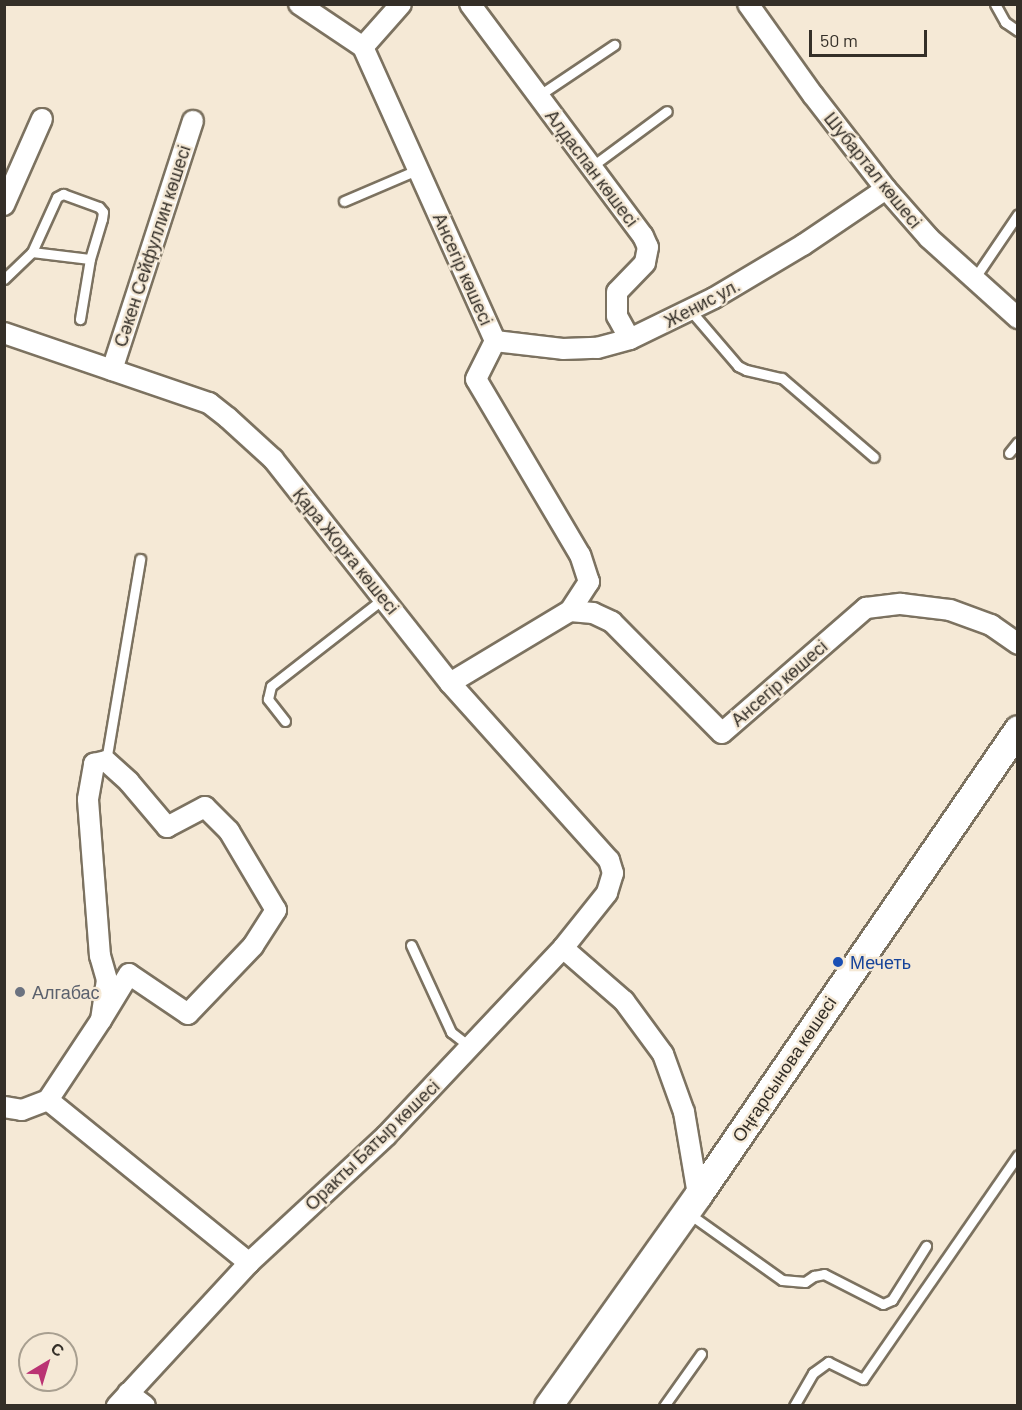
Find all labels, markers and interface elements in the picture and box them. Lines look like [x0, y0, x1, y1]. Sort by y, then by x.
scale bar [812, 18, 930, 56]
text: 50 m [820, 29, 858, 51]
street label: Алдаспан көшесі [541, 105, 643, 231]
street label: Шубартал көшесі [820, 108, 926, 232]
street label: Сәкен Сейфуллин көшесі [109, 142, 195, 350]
street label: Ансегір көшесі [429, 210, 497, 328]
street label: Женис ул. [660, 274, 744, 332]
street label: Қара Жорға көшесі [288, 484, 404, 618]
street label: Ансегір көшесі [726, 635, 832, 731]
place label: Мечеть [850, 951, 911, 973]
marker: Мечеть [831, 955, 845, 969]
place label: Алгабас [32, 981, 100, 1003]
marker: Алгабас [13, 985, 27, 999]
street label: Оңғарсынова көшесі [727, 992, 841, 1146]
street label: Оракты Батыр көшесі [300, 1075, 444, 1215]
north arrow [18, 1332, 78, 1392]
text: С [48, 1338, 69, 1360]

